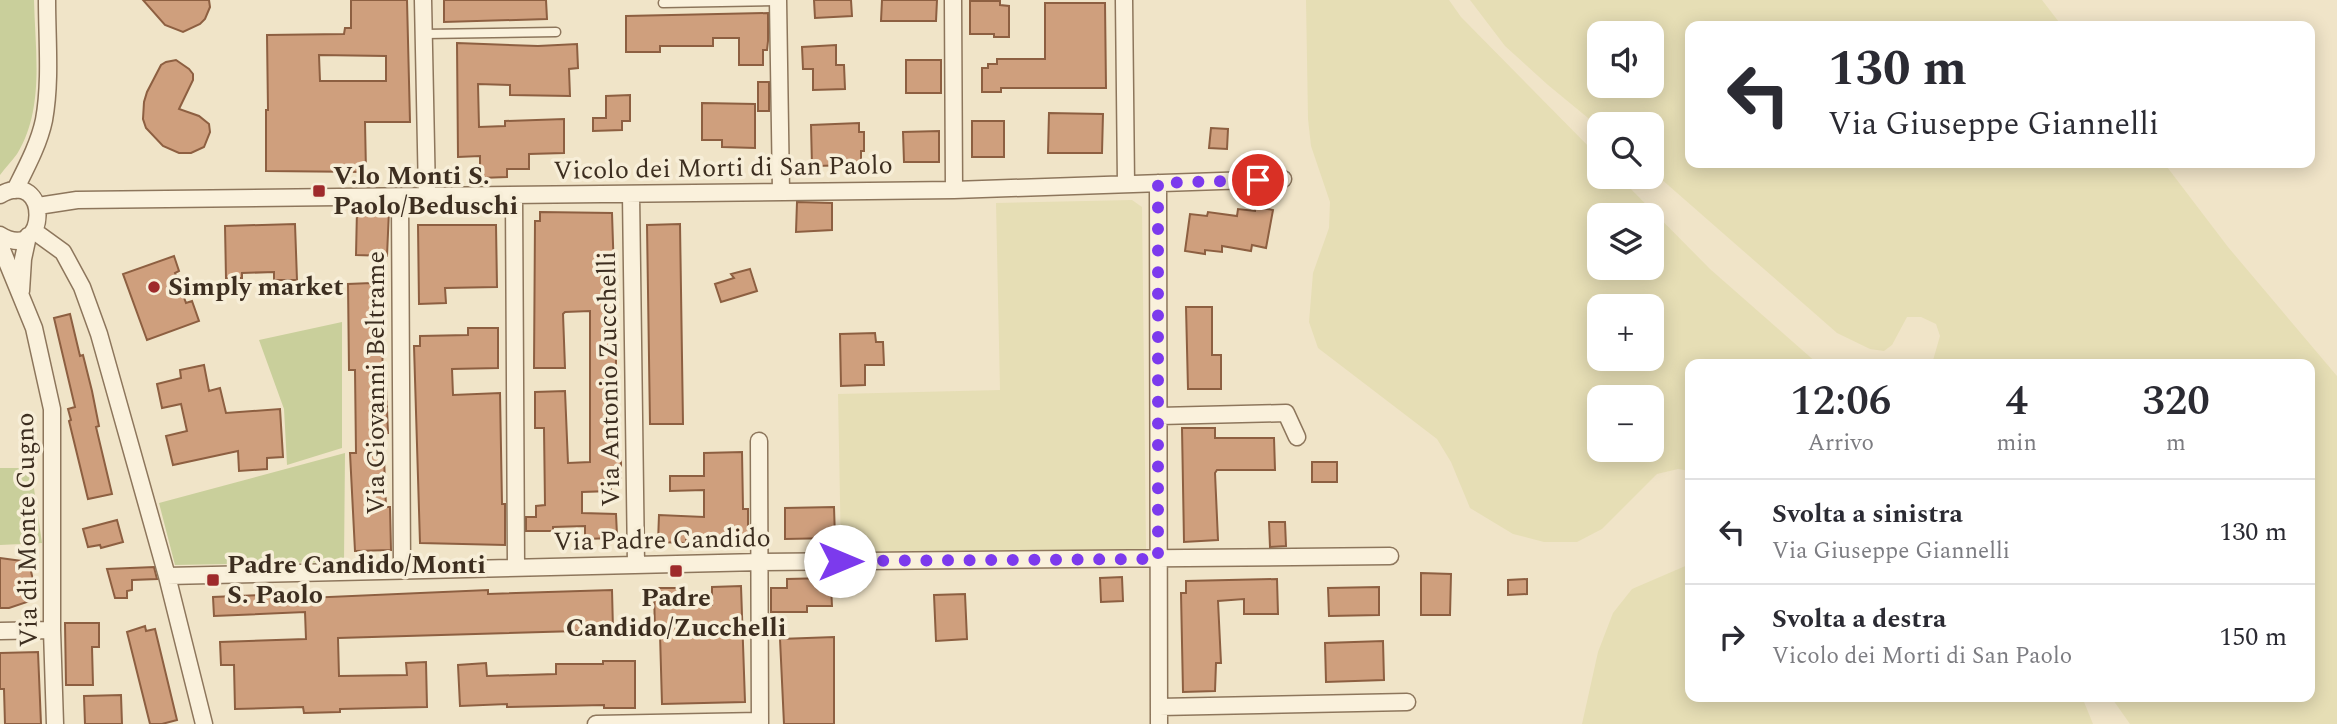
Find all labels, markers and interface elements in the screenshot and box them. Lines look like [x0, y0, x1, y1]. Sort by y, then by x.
map controls [1587, 21, 1664, 462]
button: sound [1587, 21, 1664, 98]
text: 130 m [1828, 32, 1967, 107]
icon: left [1713, 49, 1804, 140]
text: Via Giuseppe Giannelli [1828, 100, 2159, 149]
button: search [1587, 112, 1664, 189]
street label: Vicolo dei Morti di San Paolo [553, 145, 893, 191]
pin [1228, 150, 1288, 210]
place label: V.lo Monti S. Paolo/Beduschi [333, 156, 518, 226]
icon: arrive [1239, 161, 1277, 199]
marker: V.lo Monti S. Paolo/Beduschi [311, 183, 327, 199]
button: layers [1587, 203, 1664, 280]
street label: Via Giovanni Beltrame [356, 251, 396, 515]
street label: Via Antonio Zucchelli [587, 251, 631, 507]
place label: Simply market [168, 267, 344, 307]
marker: Simply market [146, 279, 162, 295]
button: + [1587, 294, 1664, 371]
text: 12:06 [1790, 370, 1891, 433]
text: 4 [2005, 370, 2028, 433]
text: 320 [2142, 370, 2210, 433]
button: − [1587, 385, 1664, 462]
street label: Via di Monte Cugno [5, 412, 49, 648]
text: Arrivo [1808, 426, 1874, 461]
text: min [1997, 426, 2037, 461]
text: m [2166, 426, 2186, 461]
text: Svolta a sinistra [1772, 494, 1963, 534]
text: 130 m [2219, 512, 2287, 552]
icon: left [1713, 513, 1751, 551]
street label: Via Padre Candido [553, 518, 771, 562]
position arrow [803, 524, 877, 598]
text: Via Giuseppe Giannelli [1772, 534, 2010, 569]
place label: Padre Candido/Monti S. Paolo [227, 545, 486, 615]
marker: Padre Candido/Zucchelli [668, 563, 684, 579]
marker: Padre Candido/Monti S. Paolo [205, 572, 221, 588]
place label: Padre Candido/Zucchelli [566, 578, 786, 648]
text: Svolta a destra [1772, 599, 1946, 639]
text: 150 m [2219, 617, 2287, 657]
icon: right [1713, 618, 1751, 656]
text: Vicolo dei Morti di San Paolo [1772, 639, 2072, 674]

